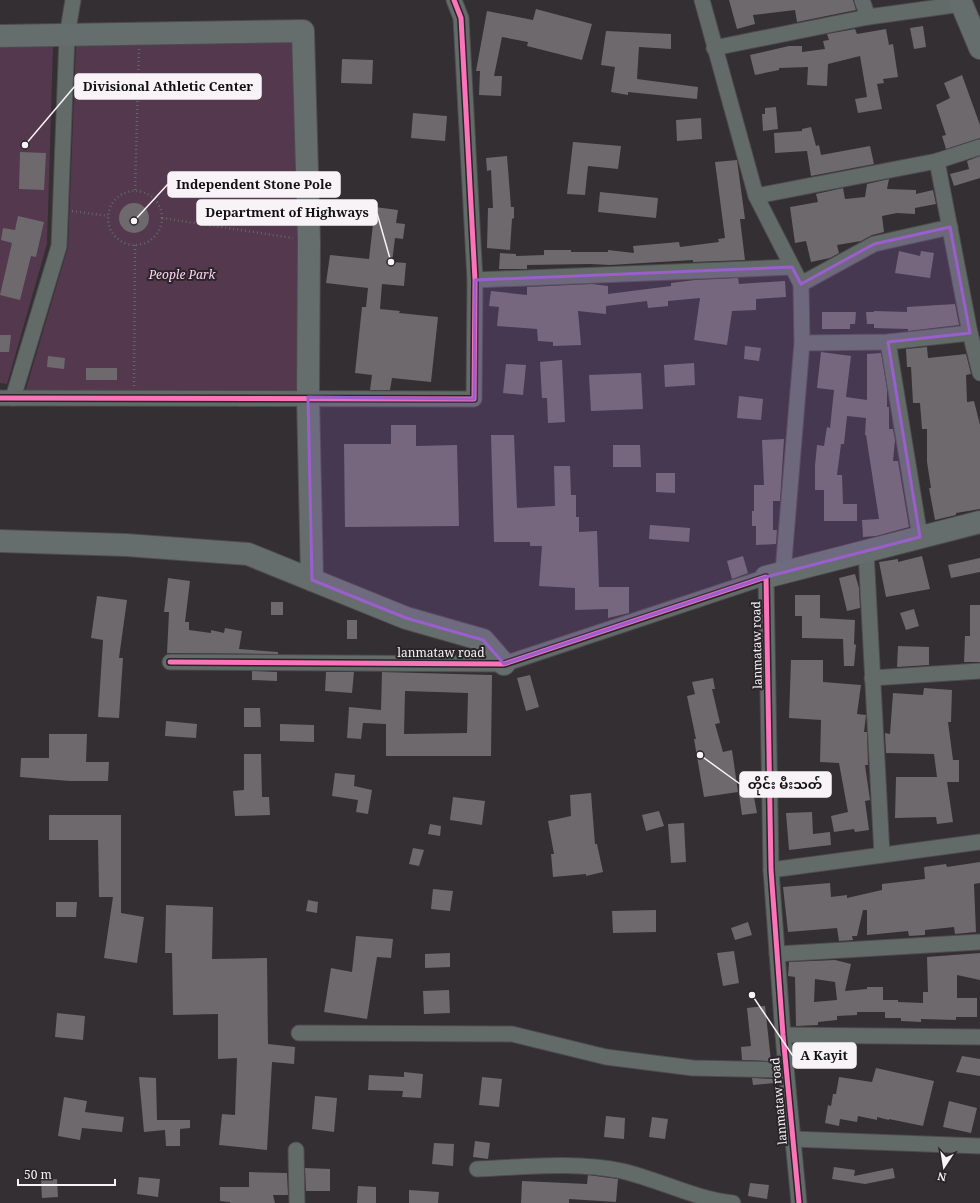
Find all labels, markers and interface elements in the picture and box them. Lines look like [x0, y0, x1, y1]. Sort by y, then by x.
callout: Divisional Athletic Center [75, 74, 261, 99]
text: Divisional Athletic Center [83, 77, 253, 95]
callout: Independent Stone Pole [168, 172, 340, 197]
text: Independent Stone Pole [176, 175, 332, 193]
callout: Department of Highways [197, 200, 377, 225]
text: Department of Highways [205, 203, 369, 221]
park label: People Park [148, 266, 217, 283]
street label: lanmataw road [747, 601, 766, 689]
street label: lanmataw road [397, 644, 485, 661]
callout: တိုင်း မီးသတ် [740, 772, 831, 797]
text: တိုင်း မီးသတ် [748, 775, 822, 796]
callout: A Kayit [793, 1043, 856, 1068]
text: A Kayit [800, 1046, 848, 1064]
street label: lanmataw road [766, 1056, 791, 1145]
north arrow [924, 1147, 964, 1187]
scale bar [18, 1161, 115, 1187]
text: 50 m [24, 1166, 52, 1183]
text: N [936, 1169, 948, 1186]

